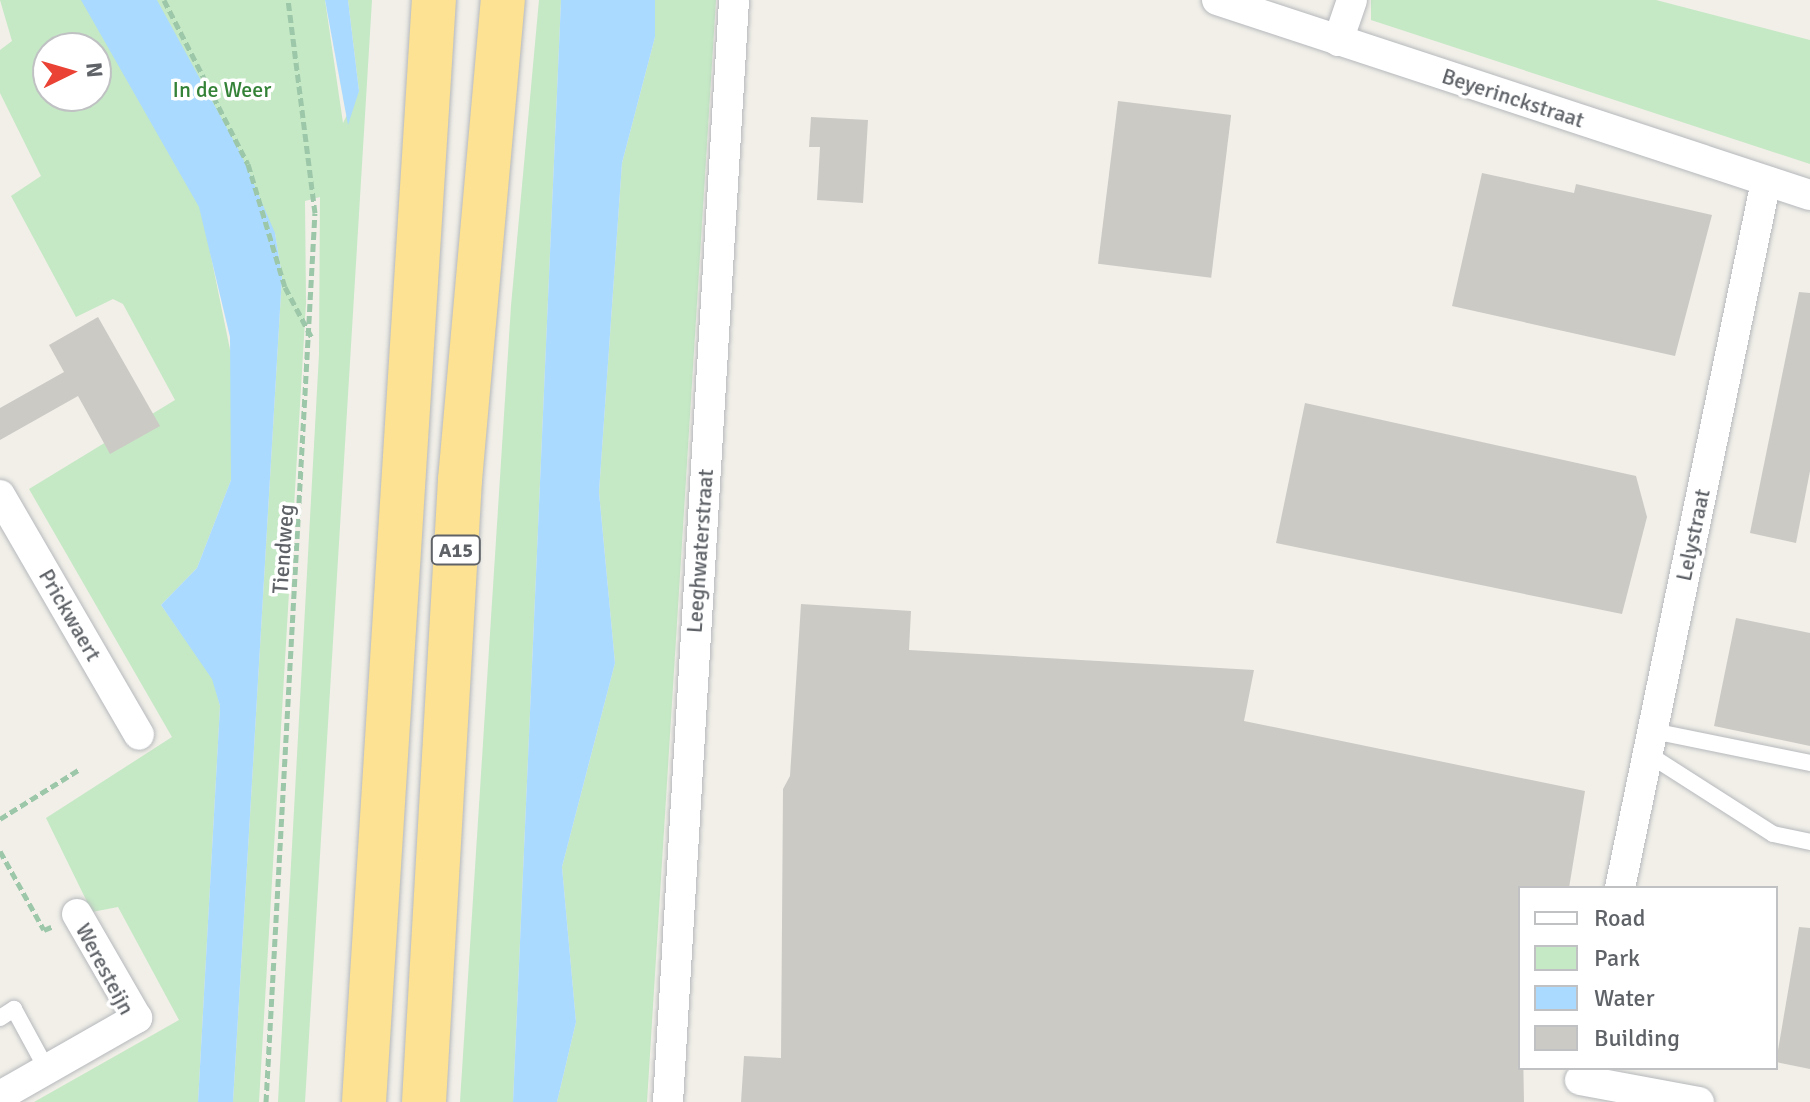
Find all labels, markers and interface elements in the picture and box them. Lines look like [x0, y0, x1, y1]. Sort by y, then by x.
north arrow [32, 32, 112, 112]
text: N [80, 61, 109, 79]
street label: Beyerinckstraat [1439, 63, 1587, 133]
park label: In de Weer [173, 77, 271, 103]
street label: Leeghwaterstraat [681, 468, 719, 634]
street label: Lelystraat [1670, 487, 1716, 583]
street label: Tiendweg [267, 503, 299, 595]
road number: A15 [430, 534, 482, 566]
street label: Prickwaert [33, 564, 107, 666]
legend [1518, 886, 1778, 1070]
text: Road [1594, 903, 1645, 933]
street label: Weresteijn [70, 919, 140, 1019]
text: Park [1594, 943, 1640, 973]
text: Water [1594, 983, 1654, 1013]
text: Building [1594, 1023, 1680, 1053]

